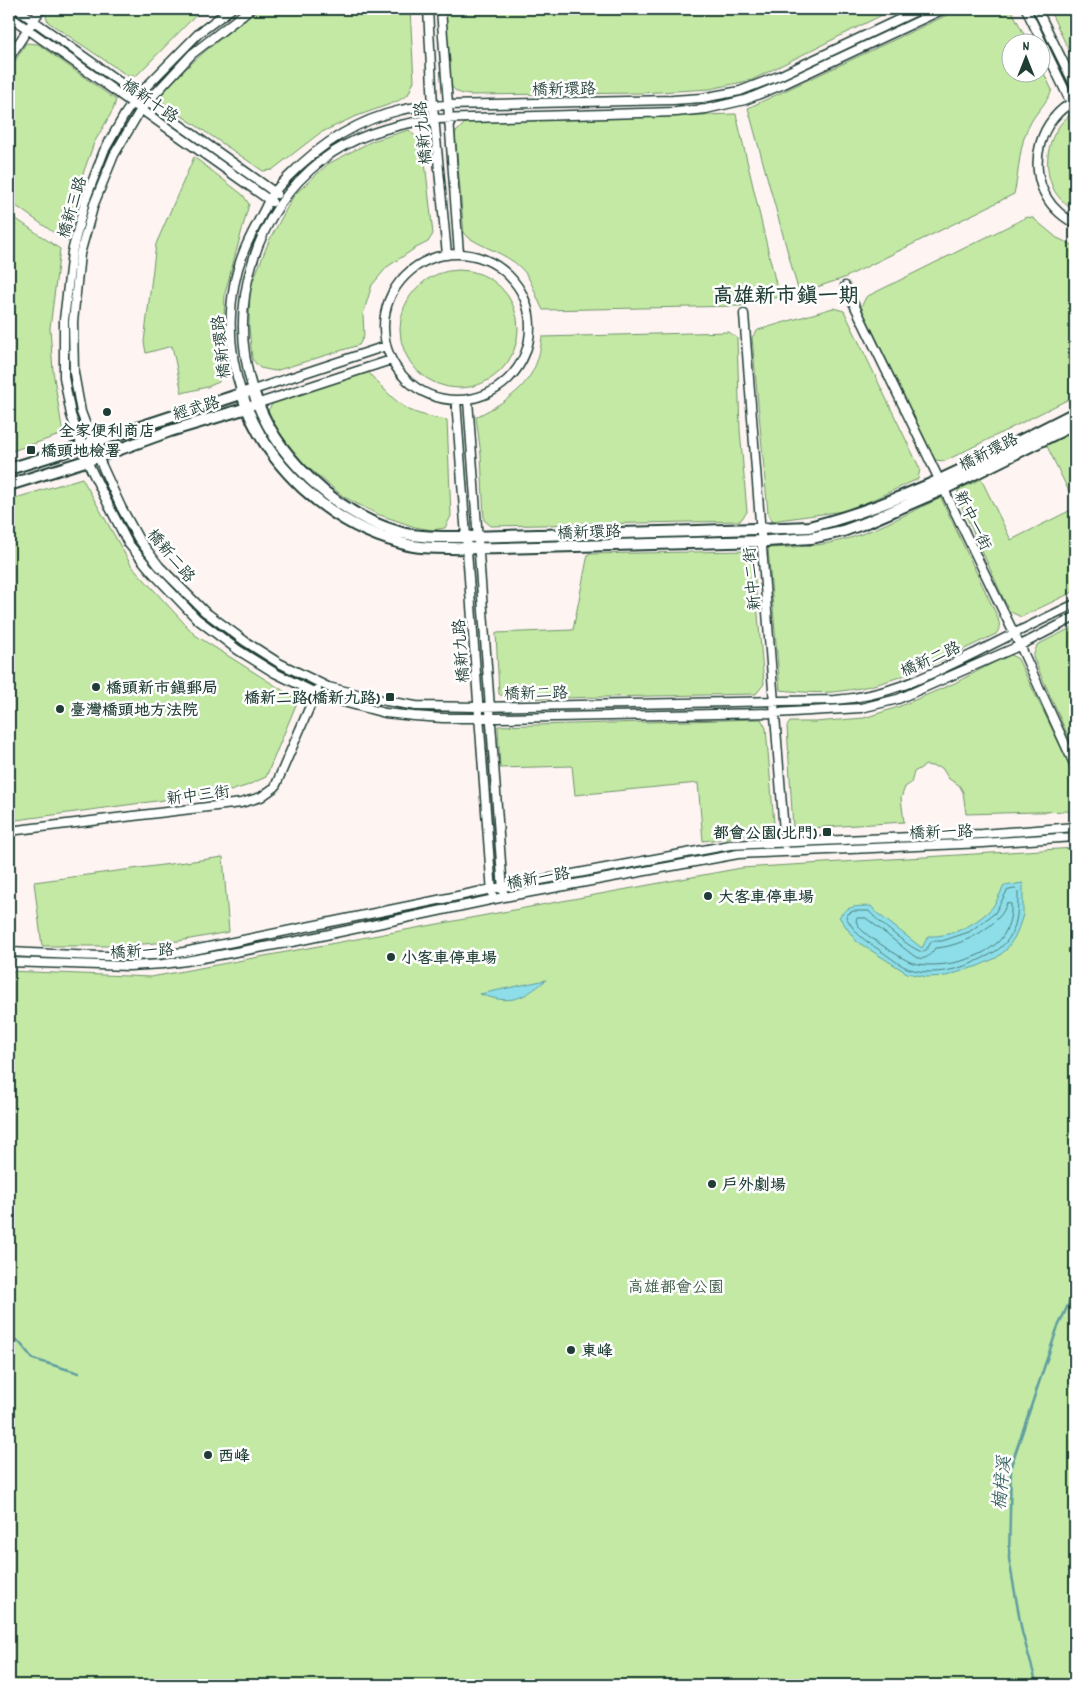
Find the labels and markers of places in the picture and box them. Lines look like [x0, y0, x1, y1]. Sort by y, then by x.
marker: 全家便利商店 [101, 406, 113, 418]
place label: 全家便利商店 [59, 421, 155, 444]
place label: 橋頭地檢署 [41, 441, 121, 464]
marker: 橋頭地檢署 [25, 444, 37, 456]
place label: 橋頭新市鎮郵局 [106, 678, 218, 701]
marker: 橋頭新市鎮郵局 [90, 681, 102, 693]
place label: 橋新二路(橋新九路) [244, 688, 380, 711]
marker: 橋新二路(橋新九路) [384, 691, 396, 703]
place label: 臺灣橋頭地方法院 [70, 700, 198, 723]
marker: 臺灣橋頭地方法院 [54, 703, 66, 715]
place label: 都會公園(北門) [713, 823, 817, 846]
marker: 都會公園(北門) [821, 826, 833, 838]
place label: 大客車停車場 [718, 887, 814, 910]
marker: 大客車停車場 [702, 890, 714, 902]
place label: 小客車停車場 [401, 948, 497, 971]
marker: 小客車停車場 [385, 951, 397, 963]
place label: 戶外劇場 [722, 1175, 786, 1198]
marker: 戶外劇場 [706, 1178, 718, 1190]
place label: 東峰 [581, 1341, 613, 1364]
marker: 東峰 [565, 1344, 577, 1356]
place label: 西峰 [218, 1446, 250, 1469]
marker: 西峰 [202, 1449, 214, 1461]

